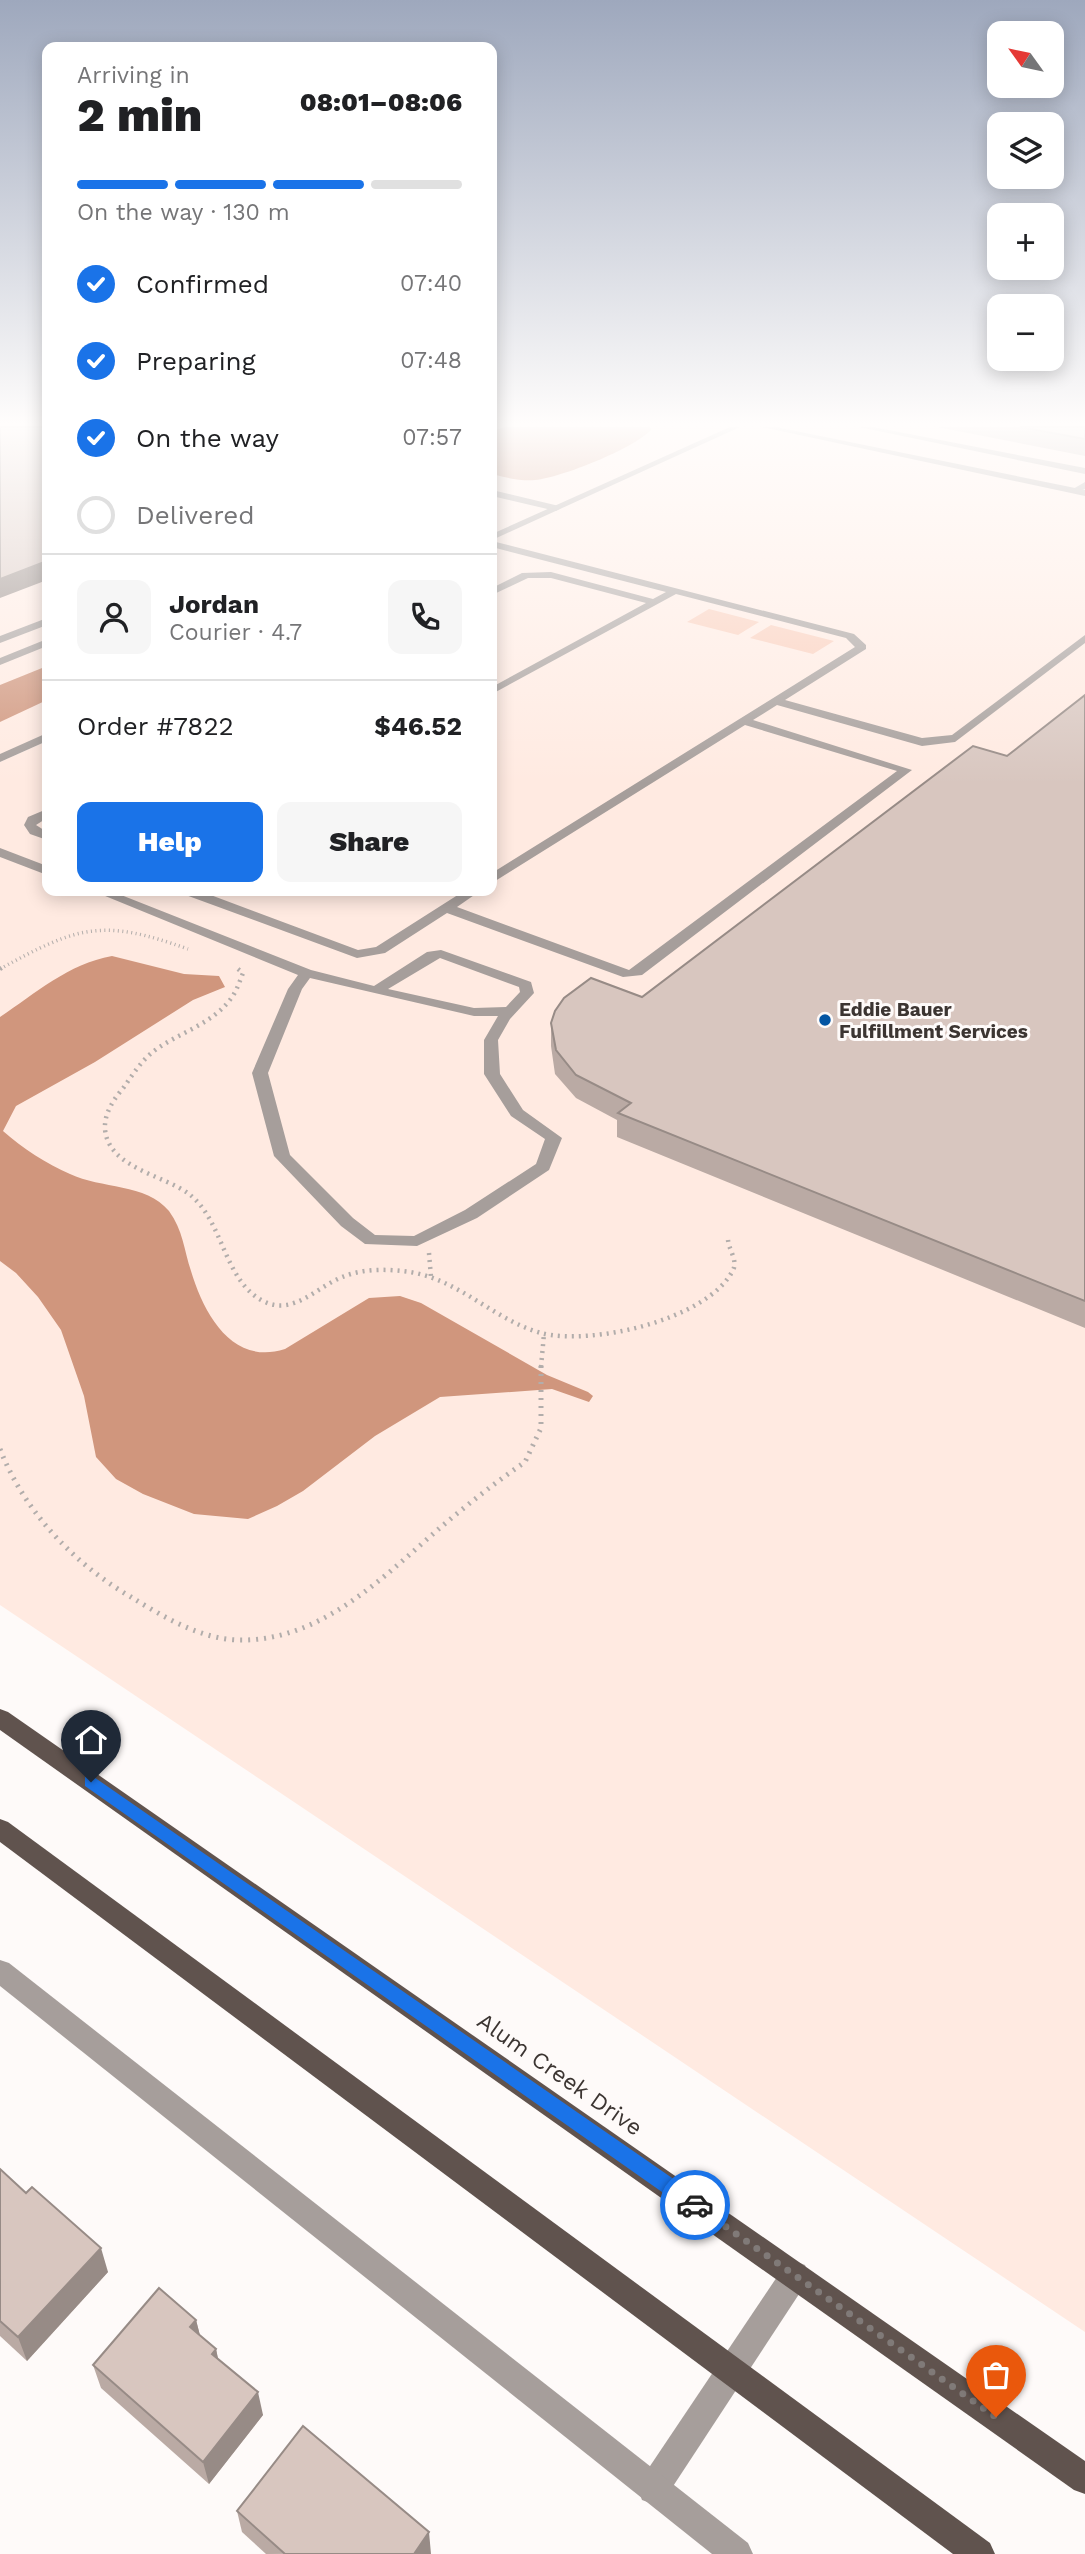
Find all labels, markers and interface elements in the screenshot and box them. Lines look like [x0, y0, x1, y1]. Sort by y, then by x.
north arrow [987, 21, 1064, 98]
map controls [987, 21, 1064, 371]
text: Arriving in [77, 62, 190, 89]
text: 08:01–08:06 [300, 87, 462, 117]
text: 2 min [77, 88, 202, 142]
button: layers [987, 112, 1064, 189]
text: On the way · 130 m [77, 199, 290, 226]
button: + [987, 203, 1064, 280]
icon: check [77, 265, 115, 303]
text: Confirmed [136, 269, 269, 299]
text: 07:40 [400, 270, 462, 297]
button: − [987, 294, 1064, 371]
icon: check [77, 342, 115, 380]
text: Preparing [136, 346, 256, 376]
text: 07:48 [400, 347, 462, 374]
icon: check [77, 419, 115, 457]
text: On the way [136, 423, 279, 453]
text: 07:57 [402, 424, 462, 451]
text: Delivered [136, 500, 255, 530]
button: person [77, 580, 151, 654]
button: phone [388, 580, 462, 654]
text: Jordan [169, 589, 259, 619]
text: Courier · 4.7 [169, 619, 302, 646]
text: Order #7822 [77, 711, 234, 741]
text: $46.52 [374, 711, 462, 741]
button: Help [77, 802, 263, 882]
button: Share [277, 802, 462, 882]
place label: Eddie Bauer Fulfillment Services [839, 998, 1028, 1043]
marker: Eddie Bauer Fulfillment Services [817, 1012, 833, 1028]
pin [61, 1710, 121, 1782]
icon: home [72, 1721, 110, 1759]
street label: Alum Creek Drive [472, 2007, 647, 2141]
courier [660, 2170, 730, 2240]
icon: car [676, 2186, 714, 2224]
pin [966, 2345, 1026, 2417]
icon: bag [977, 2356, 1015, 2394]

